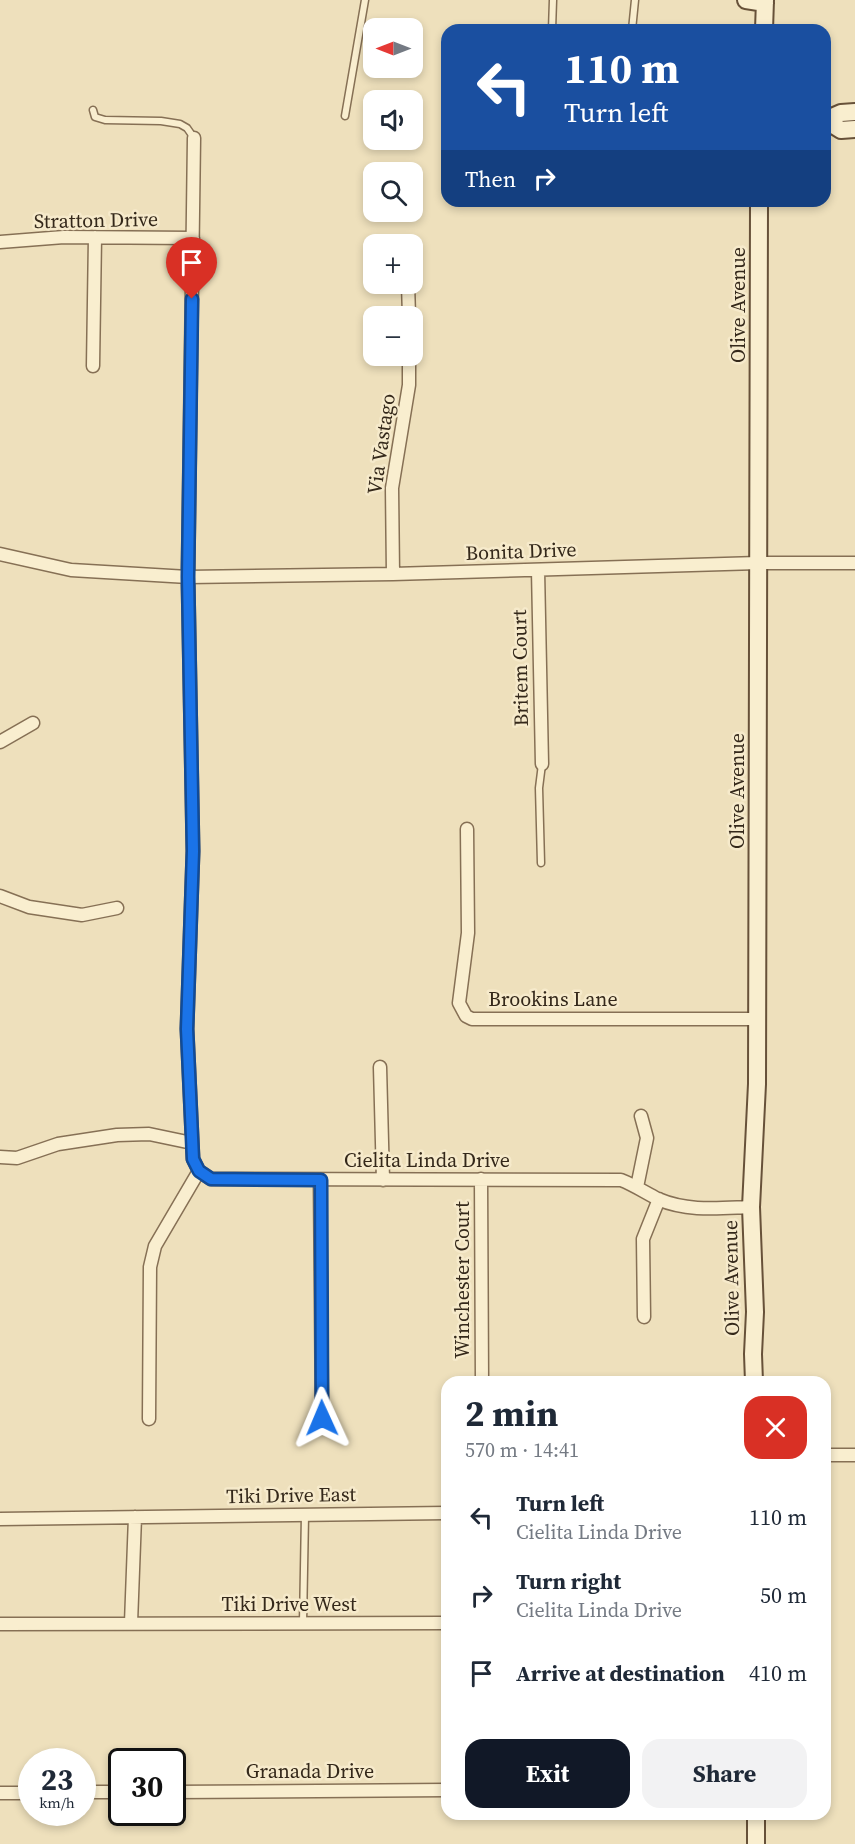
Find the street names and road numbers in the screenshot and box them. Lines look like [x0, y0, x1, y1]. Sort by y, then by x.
street label: Stratton Drive [34, 205, 158, 235]
street label: Olive Avenue [724, 247, 752, 363]
street label: Via Vastago [360, 392, 402, 496]
street label: Bonita Drive [465, 535, 577, 567]
street label: Britem Court [505, 609, 535, 727]
street label: Olive Avenue [723, 733, 751, 849]
street label: Brookins Lane [488, 985, 618, 1013]
street label: Cielita Linda Drive [344, 1146, 510, 1174]
street label: Winchester Court [448, 1201, 476, 1359]
street label: Olive Avenue [716, 1220, 746, 1336]
street label: Tiki Drive East [226, 1480, 357, 1510]
street label: Tiki Drive West [221, 1590, 357, 1618]
street label: Granada Drive [246, 1757, 374, 1785]

